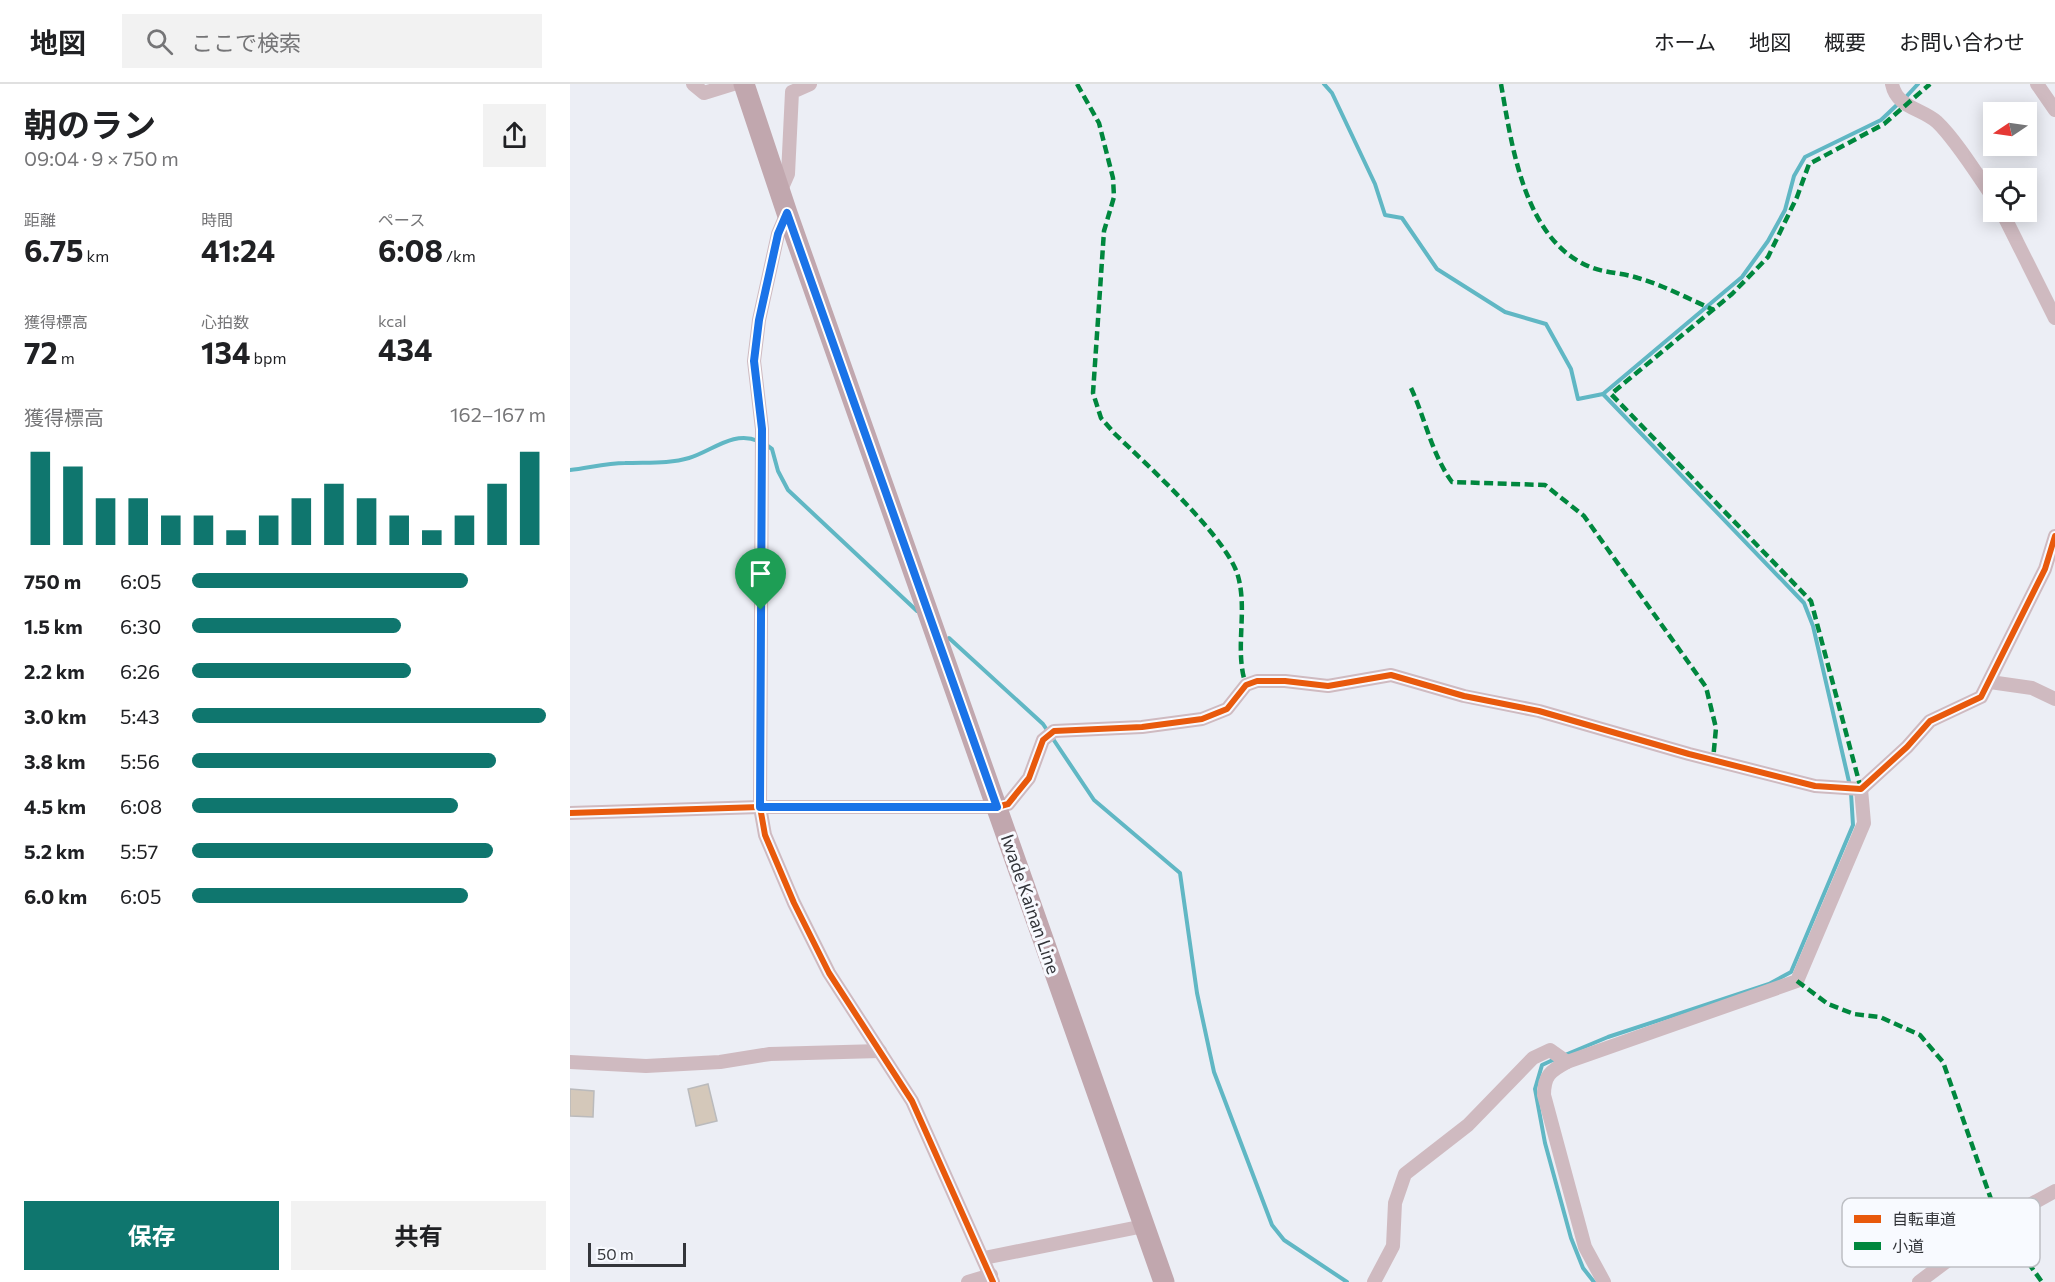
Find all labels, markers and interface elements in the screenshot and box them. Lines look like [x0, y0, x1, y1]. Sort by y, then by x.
search box [122, 14, 542, 68]
text: 地図 [30, 25, 86, 59]
icon: search [143, 25, 176, 58]
text: ここで検索 [191, 29, 301, 56]
text: ホーム [1654, 29, 1716, 54]
text: 地図 [1749, 29, 1791, 54]
text: 概要 [1824, 29, 1866, 54]
text: お問い合わせ [1899, 29, 2025, 54]
north arrow [1983, 102, 2037, 156]
map controls [1983, 102, 2037, 222]
text: 朝のラン [24, 103, 156, 144]
button: share [483, 104, 546, 167]
text: 09:04 · 9 × 750 m [24, 146, 179, 170]
button: locate [1983, 168, 2037, 222]
text: 距離 [24, 210, 56, 229]
text: 時間 [201, 210, 233, 229]
text: ペース [378, 210, 425, 229]
text: 6.75 [24, 231, 84, 268]
text: 41:24 [201, 231, 275, 268]
text: 6:08 [378, 231, 443, 268]
text: km [84, 246, 109, 265]
text: /km [443, 246, 476, 265]
text: kcal [378, 311, 407, 330]
text: 獲得標高 [24, 312, 88, 331]
text: 心拍数 [201, 312, 249, 331]
text: 434 [378, 330, 432, 367]
text: 72 [24, 333, 58, 370]
text: 134 [201, 333, 250, 370]
text: m [58, 348, 75, 367]
text: bpm [250, 348, 286, 367]
text: 162–167 m [450, 402, 546, 426]
text: 獲得標高 [24, 405, 104, 429]
pin [735, 548, 786, 610]
icon: arrive [744, 557, 777, 590]
text: 750 m [24, 569, 81, 593]
text: 6:05 [120, 569, 161, 593]
text: 1.5 km [24, 614, 83, 638]
text: 6:30 [120, 614, 161, 638]
text: 2.2 km [24, 659, 85, 683]
text: 6:26 [120, 659, 160, 683]
text: 3.0 km [24, 704, 86, 728]
text: 5:43 [120, 704, 160, 728]
text: 3.8 km [24, 749, 86, 773]
text: 5:56 [120, 749, 160, 773]
text: 4.5 km [24, 794, 86, 818]
text: 6:08 [120, 794, 162, 818]
street label: Iwade Kainan Line [997, 831, 1065, 977]
text: 5.2 km [24, 839, 85, 863]
text: 5:57 [120, 839, 158, 863]
text: 6.0 km [24, 884, 87, 908]
text: 6:05 [120, 884, 161, 908]
legend [1842, 1198, 2040, 1267]
button: 保存 [24, 1201, 279, 1270]
button: 共有 [291, 1201, 546, 1270]
text: 自転車道 [1892, 1209, 1956, 1228]
text: 小道 [1892, 1236, 1924, 1255]
scale bar [588, 1240, 686, 1268]
text: 50 m [597, 1244, 634, 1263]

